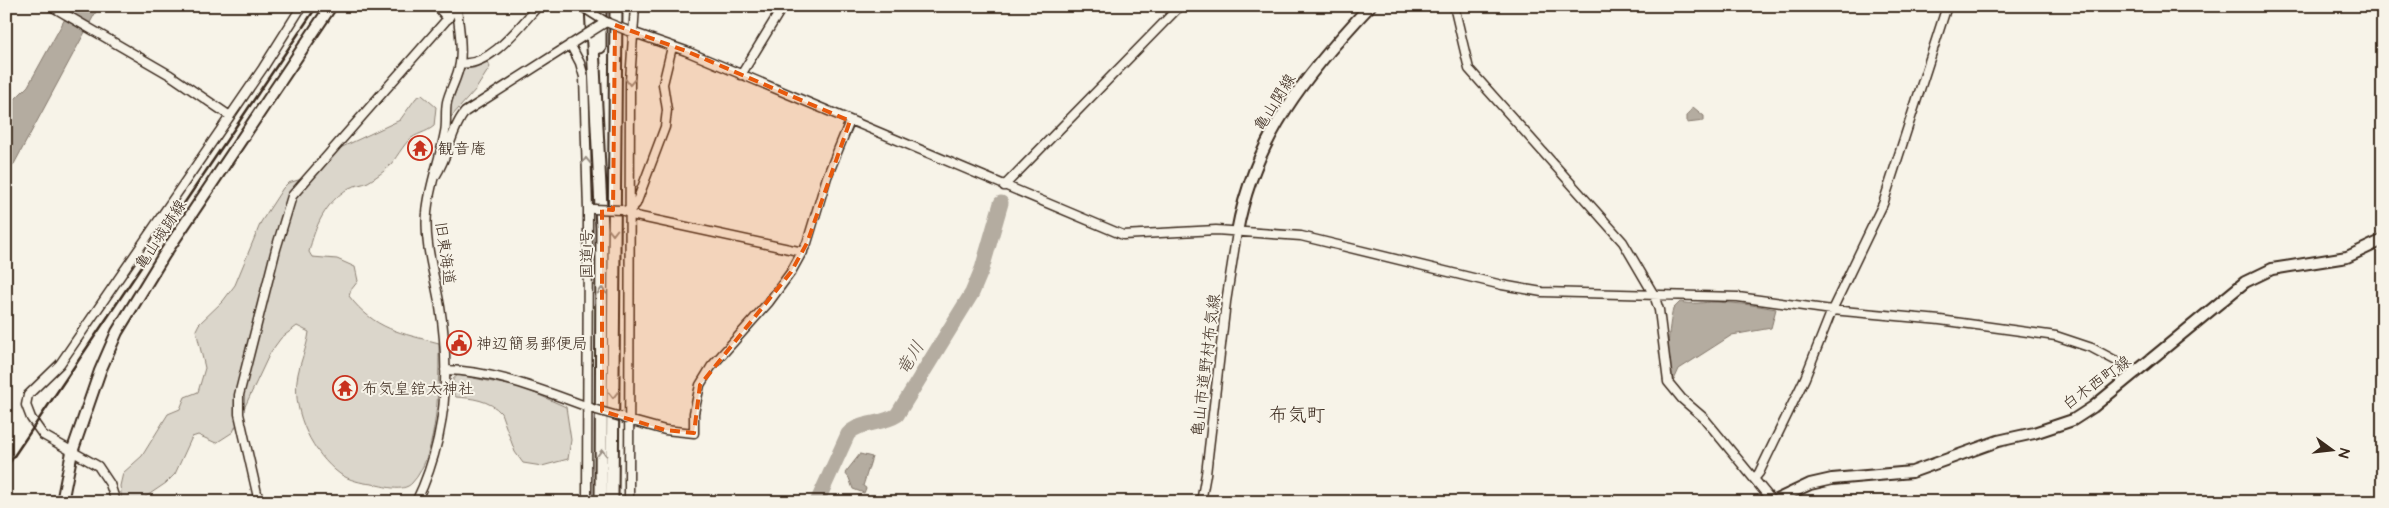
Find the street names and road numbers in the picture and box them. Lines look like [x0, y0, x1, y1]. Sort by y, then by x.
street label: 亀山関線 [1249, 70, 1301, 136]
street label: 亀山城跡線 [130, 195, 192, 274]
street label: 旧東海道 [430, 220, 460, 286]
street label: 国道1号 [576, 229, 598, 279]
street label: 亀山市道野村布気線 [1186, 292, 1226, 438]
street label: 白木西町線 [2058, 350, 2135, 415]

